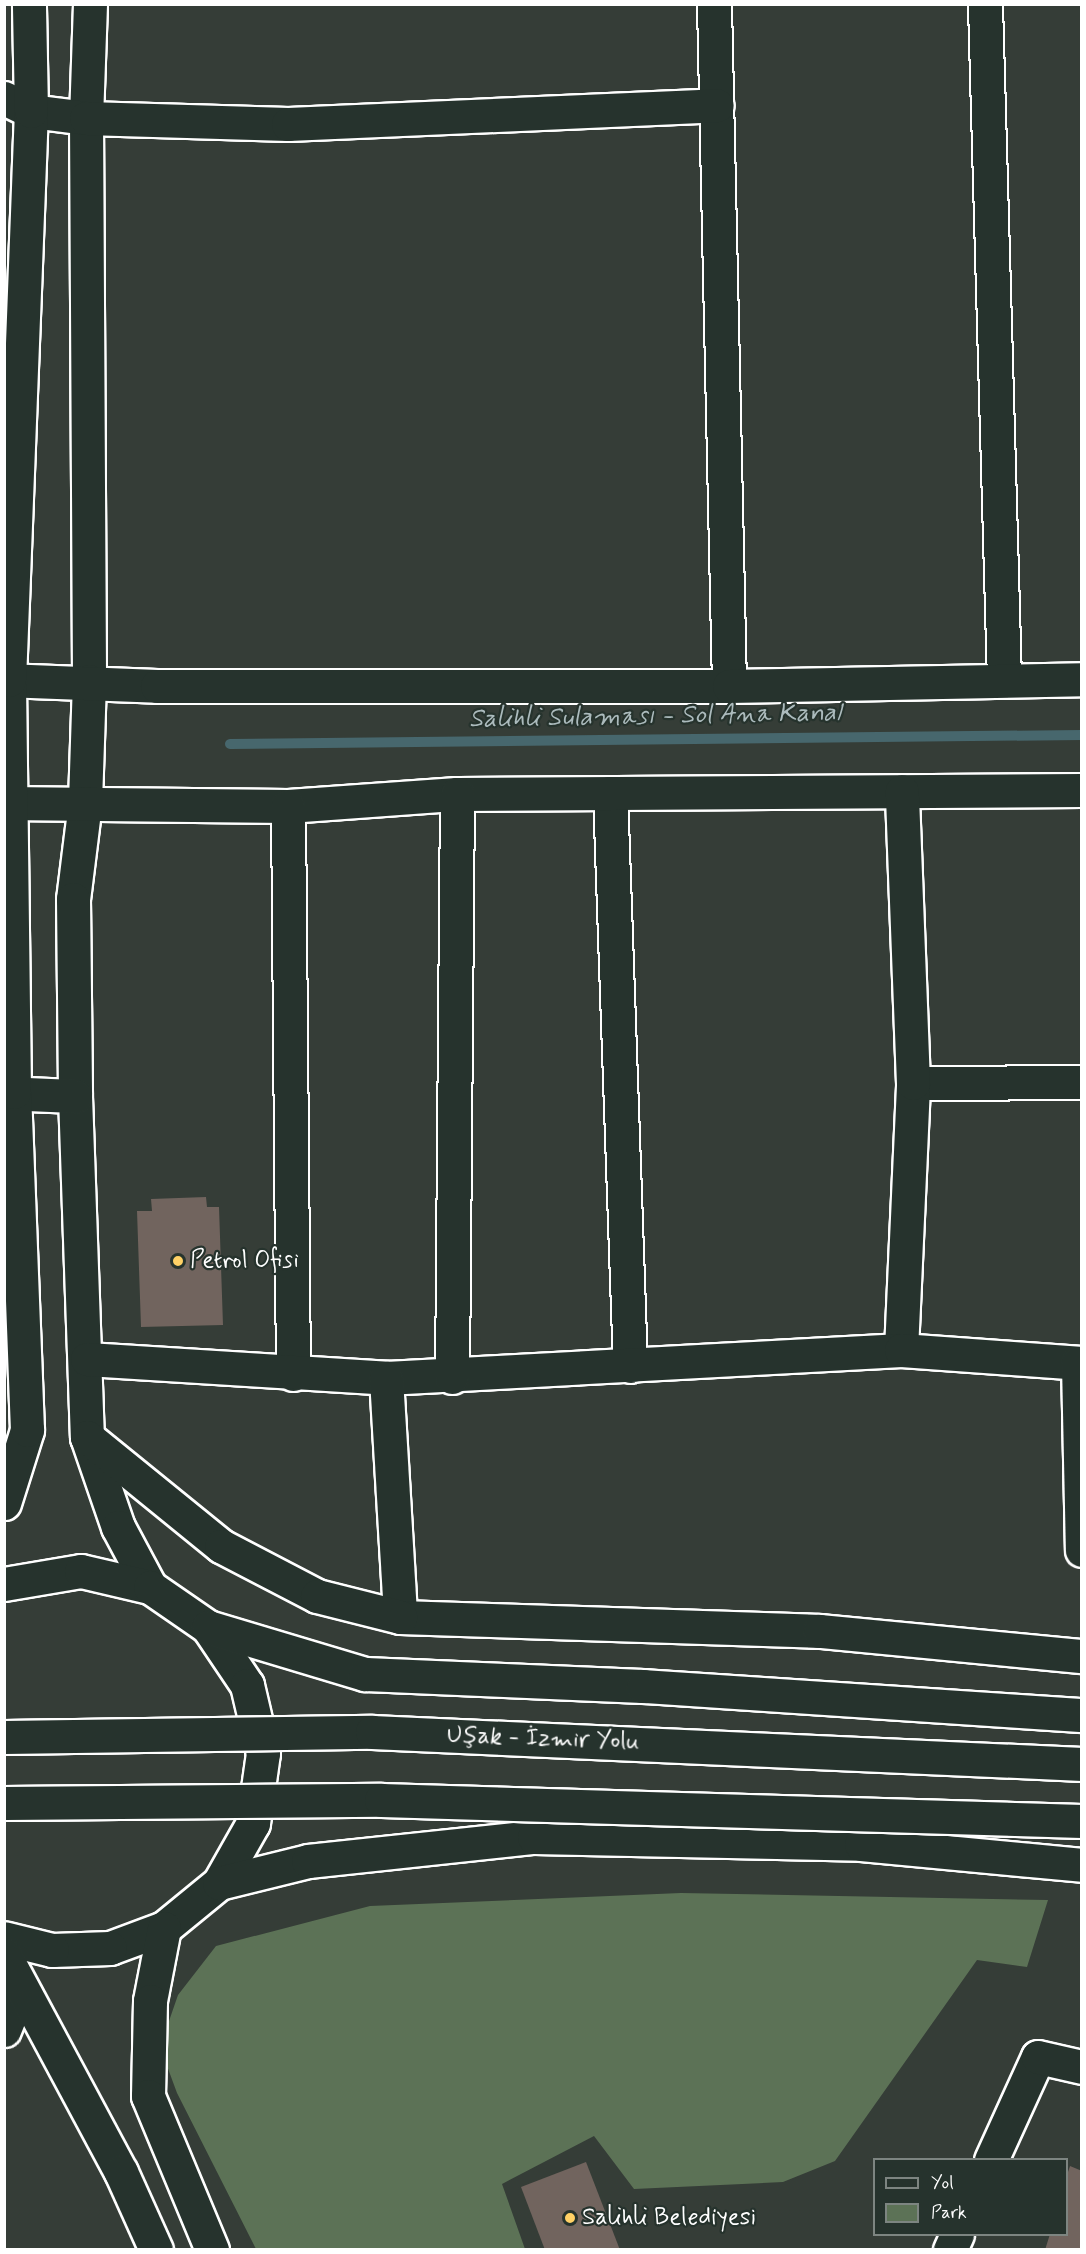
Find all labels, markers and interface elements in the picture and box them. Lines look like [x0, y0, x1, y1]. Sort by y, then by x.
water label: Salihli Sulaması - Sol Ana Kanal [473, 698, 837, 736]
place label: Petrol Ofisi [190, 1247, 299, 1275]
marker: Petrol Ofisi [171, 1254, 185, 1268]
street label: Uşak - İzmir Yolu [449, 1721, 637, 1757]
legend [873, 2158, 1068, 2236]
text: Yol [931, 2171, 954, 2195]
text: Park [931, 2201, 967, 2225]
place label: Salihli Belediyesi [582, 2204, 756, 2232]
marker: Salihli Belediyesi [563, 2211, 577, 2225]

